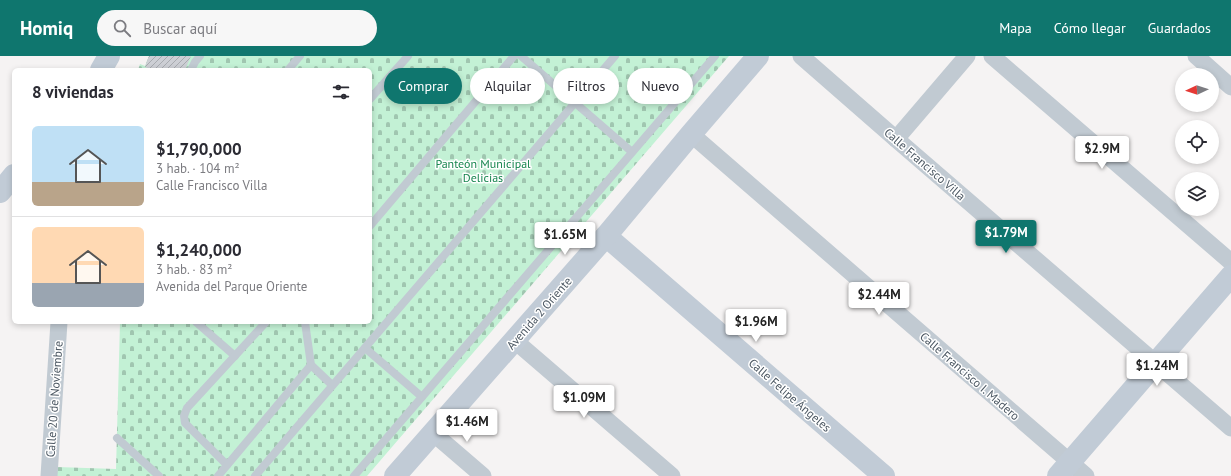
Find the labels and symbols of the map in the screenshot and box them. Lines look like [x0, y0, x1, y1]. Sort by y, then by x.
north arrow [1175, 68, 1219, 112]
street label: Calle Francisco Villa [881, 125, 969, 203]
pin: $2.9M [1074, 136, 1130, 170]
park label: Panteón Municipal Delicias [435, 156, 531, 185]
pin: $1.79M [973, 220, 1039, 254]
pin: $1.65M [532, 222, 598, 256]
street label: Avenida 2 Oriente [503, 273, 575, 353]
pin: $2.44M [846, 282, 912, 316]
pin: $1.96M [723, 309, 789, 343]
street label: Calle Francisco I. Madero [917, 329, 1023, 423]
street label: Calle 20 de Noviembre [42, 340, 66, 458]
pin: $1.24M [1124, 353, 1190, 387]
street label: Calle Felipe Ángeles [746, 355, 834, 435]
pin: $1.09M [551, 385, 617, 419]
pin: $1.46M [434, 409, 500, 443]

